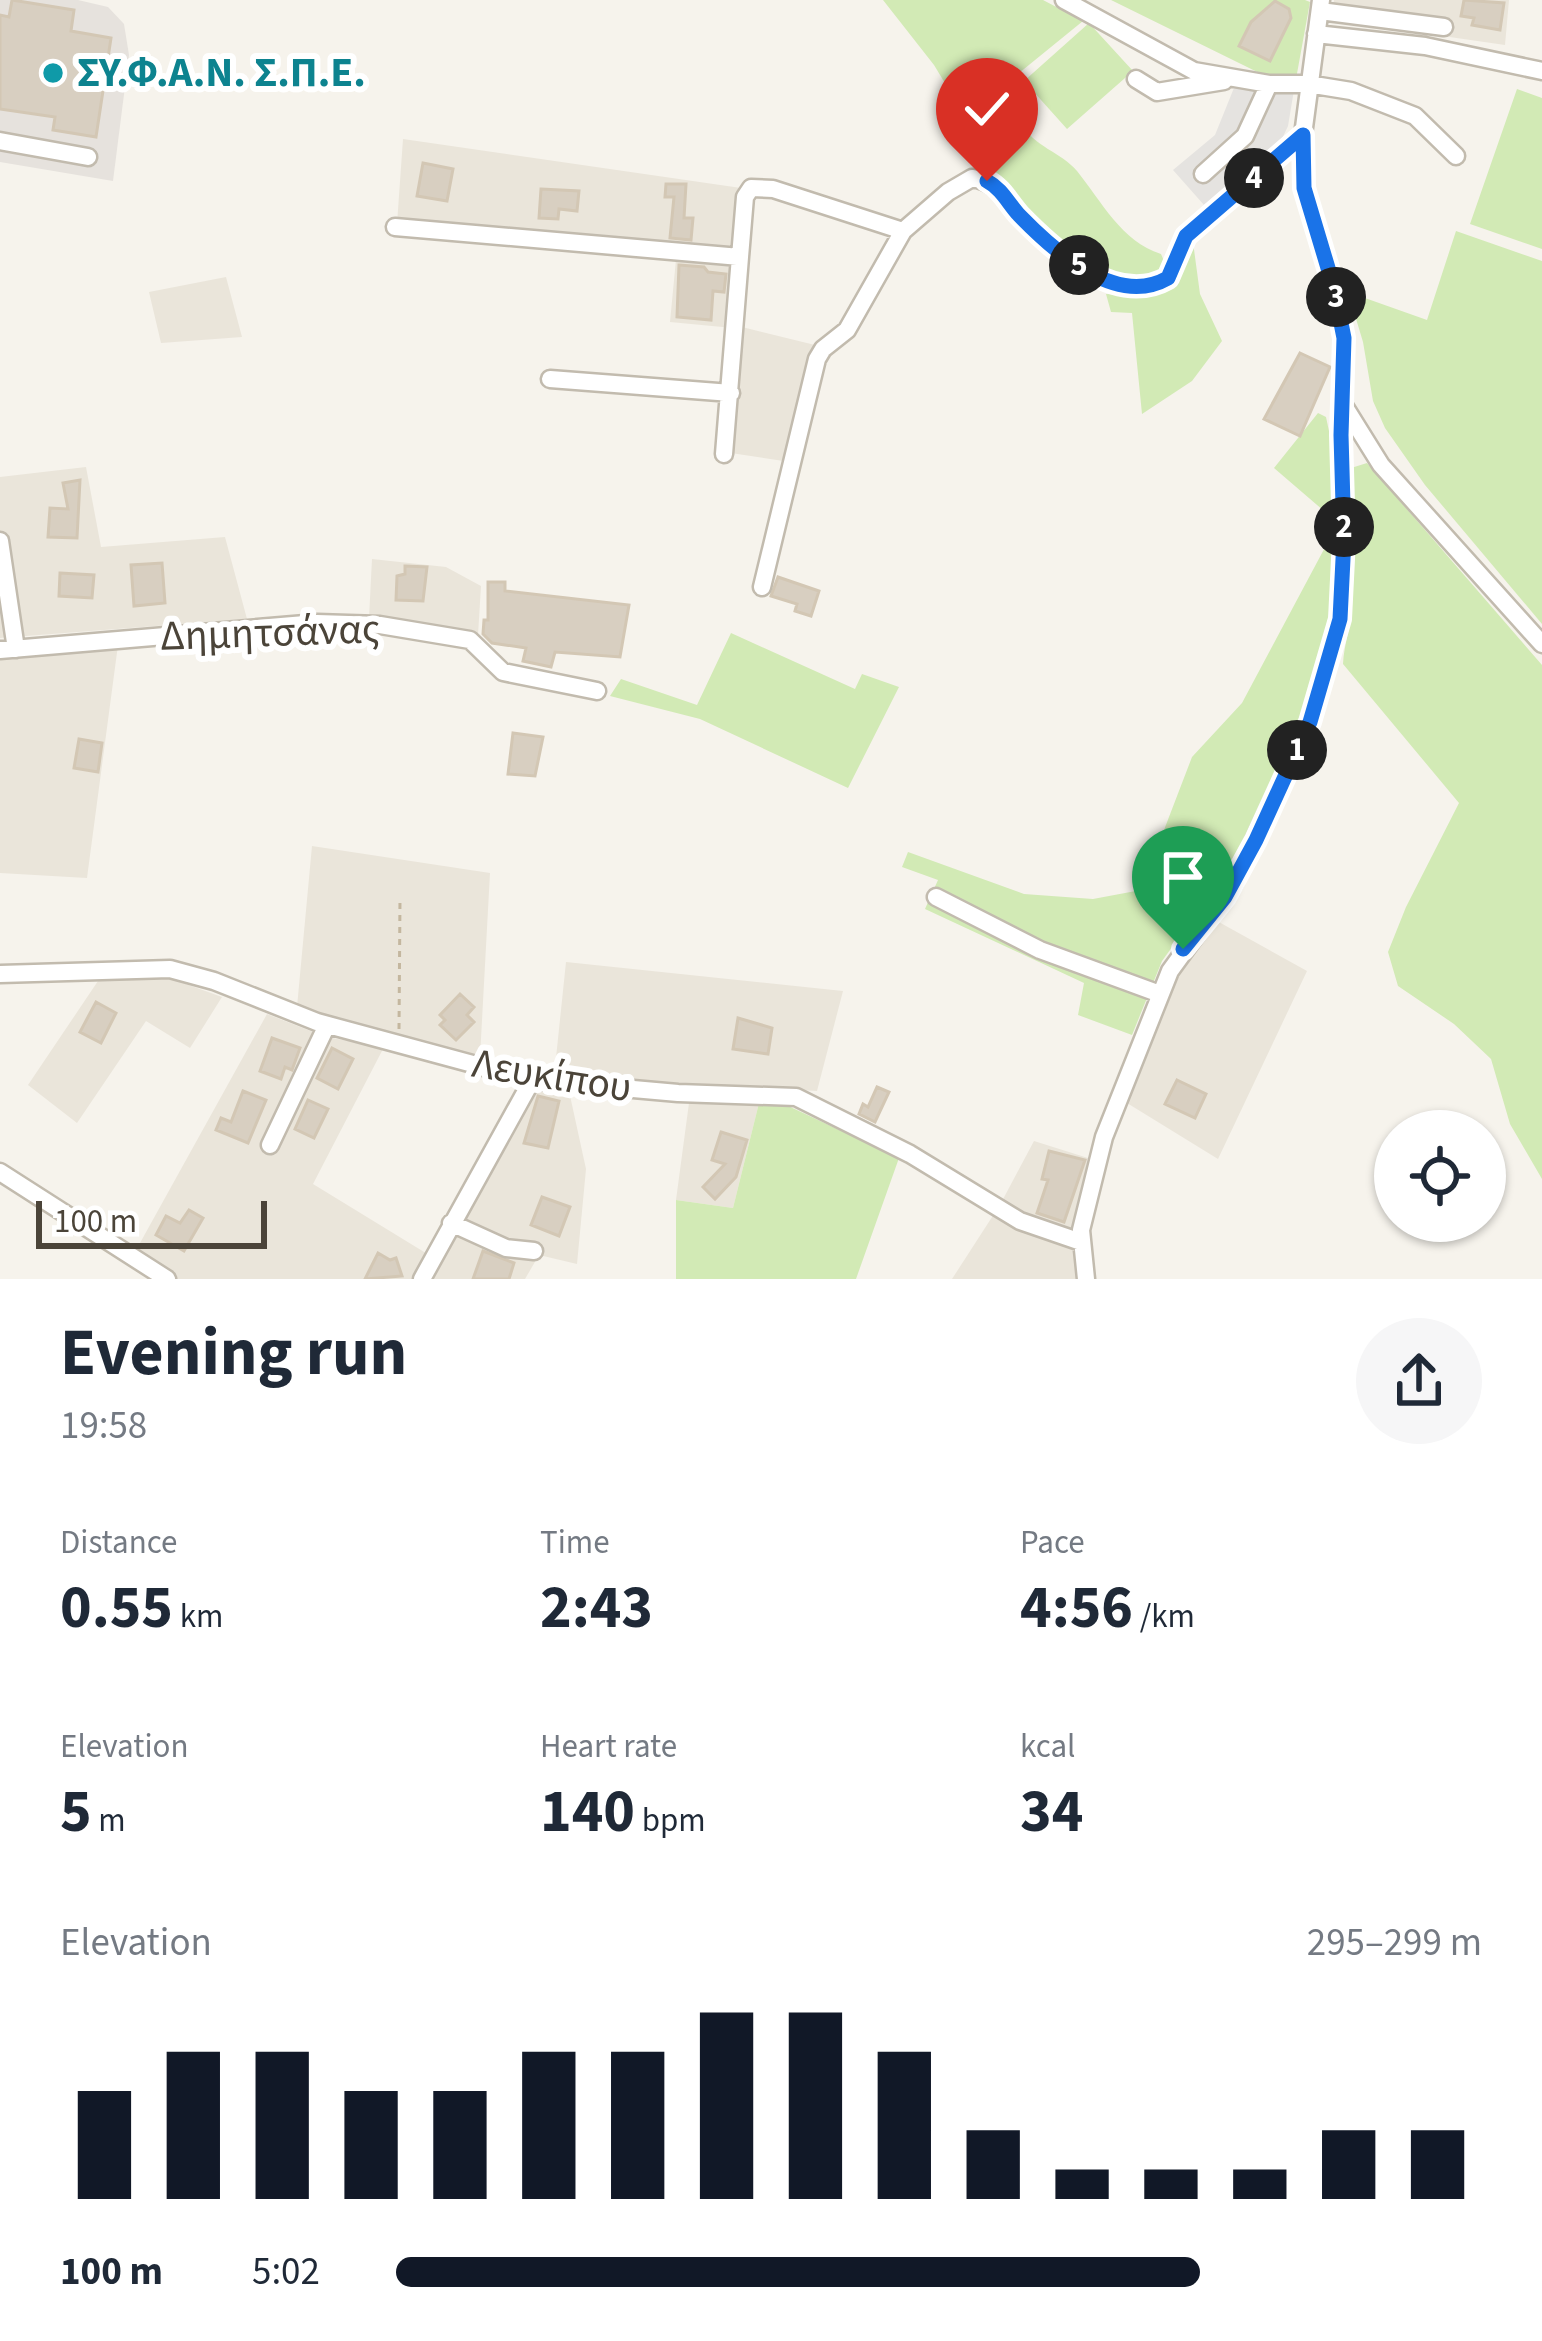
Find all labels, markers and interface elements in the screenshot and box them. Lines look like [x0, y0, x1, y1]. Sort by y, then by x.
place label: ΣΥ.Φ.Α.Ν. Σ.Π.Ε. [77, 43, 366, 103]
pin [936, 58, 1038, 181]
marker: ΣΥ.Φ.Α.Ν. Σ.Π.Ε. [40, 60, 66, 86]
icon: check [954, 76, 1020, 142]
pin: 4 [1224, 148, 1284, 208]
text: 4 [1245, 154, 1263, 201]
pin: 5 [1049, 235, 1109, 295]
text: 5 [1070, 241, 1088, 288]
pin: 3 [1306, 267, 1366, 327]
text: 3 [1327, 273, 1345, 320]
pin: 2 [1314, 497, 1374, 557]
text: 2 [1335, 503, 1353, 550]
street label: Δημητσάνας [159, 599, 381, 667]
pin: 1 [1267, 720, 1327, 780]
text: 1 [1288, 726, 1306, 773]
pin [1132, 826, 1234, 949]
icon: arrive [1150, 844, 1216, 910]
street label: Λευκίπου [468, 1034, 636, 1118]
map controls [1374, 1110, 1506, 1242]
button: locate [1374, 1110, 1506, 1242]
scale bar [36, 1195, 267, 1248]
text: 100 m [54, 1198, 137, 1245]
text: Evening run [60, 1306, 407, 1400]
button: share [1356, 1318, 1482, 1444]
text: 19:58 [60, 1398, 147, 1454]
text: Distance [60, 1519, 177, 1566]
text: Time [540, 1519, 610, 1566]
text: Pace [1020, 1519, 1085, 1566]
text: 0.55 [60, 1566, 173, 1651]
text: 2:43 [540, 1566, 653, 1651]
text: 4:56 [1020, 1566, 1133, 1651]
text: km [173, 1593, 223, 1640]
text: /km [1133, 1593, 1195, 1640]
text: Elevation [60, 1723, 189, 1770]
text: Heart rate [540, 1723, 677, 1770]
text: kcal [1020, 1723, 1076, 1770]
text: 5 [60, 1770, 92, 1855]
text: 140 [540, 1770, 635, 1855]
text: 34 [1020, 1770, 1083, 1855]
text: m [92, 1797, 126, 1844]
text: bpm [635, 1797, 706, 1844]
text: Elevation [60, 1915, 212, 1971]
text: 295–299 m [1307, 1915, 1482, 1971]
text: 100 m [60, 2244, 163, 2300]
text: 5:02 [252, 2244, 320, 2300]

